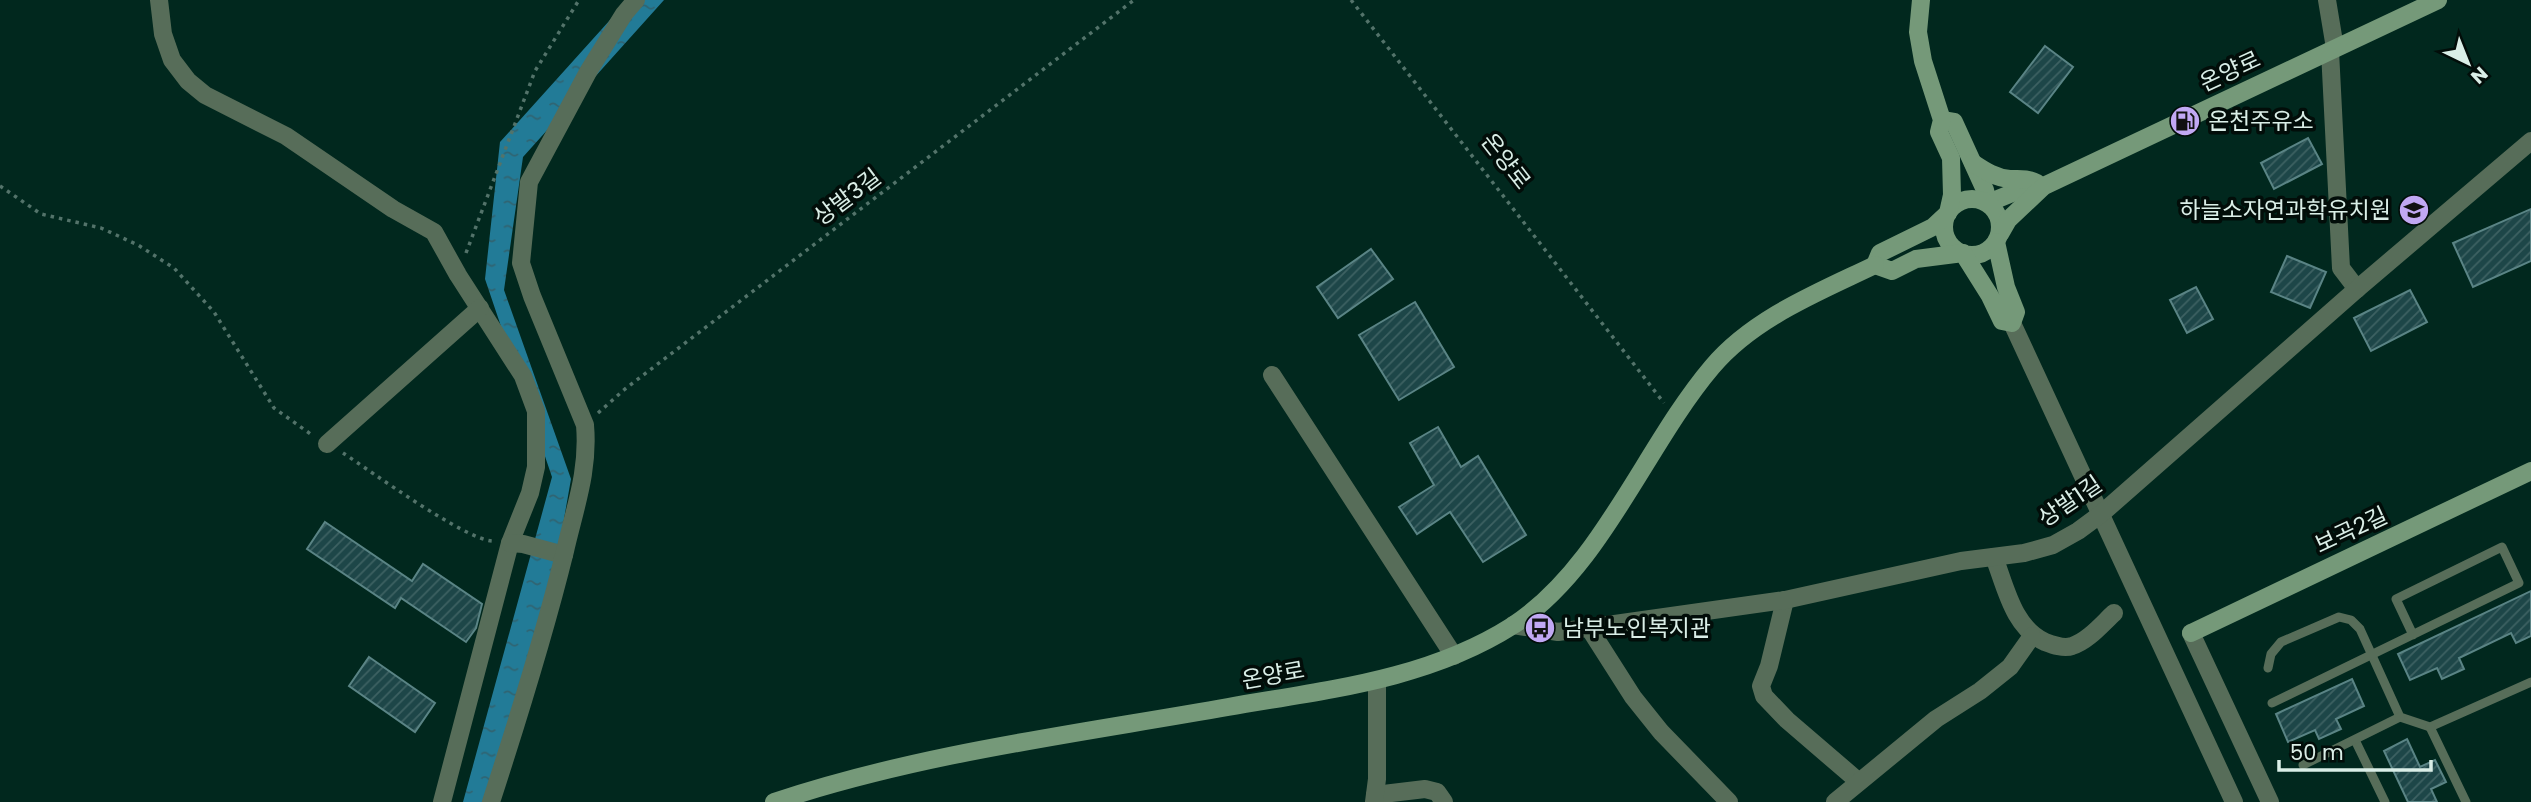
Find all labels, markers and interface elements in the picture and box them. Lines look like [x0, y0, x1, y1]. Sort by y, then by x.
north arrow [2433, 28, 2503, 98]
street label: 온양로 [2194, 43, 2266, 99]
text: N [2465, 60, 2494, 90]
fuel station icon: 온천주유소 [2168, 104, 2202, 138]
place label: 온천주유소 [2208, 105, 2314, 137]
street label: 온양로 [1474, 126, 1538, 196]
street label: 상발3길 [807, 161, 887, 233]
school or university icon: 하늘소자연과학유치원 [2397, 193, 2431, 227]
place label: 하늘소자연과학유치원 [2179, 194, 2391, 226]
street label: 상발1길 [2032, 468, 2108, 534]
street label: 보곡2길 [2309, 499, 2393, 561]
bus stop icon: 남부노인복지관 [1523, 611, 1557, 645]
place label: 남부노인복지관 [1563, 612, 1711, 644]
street label: 온양로 [1239, 654, 1307, 696]
scale bar [2279, 728, 2431, 772]
text: 50 m [2290, 738, 2344, 767]

